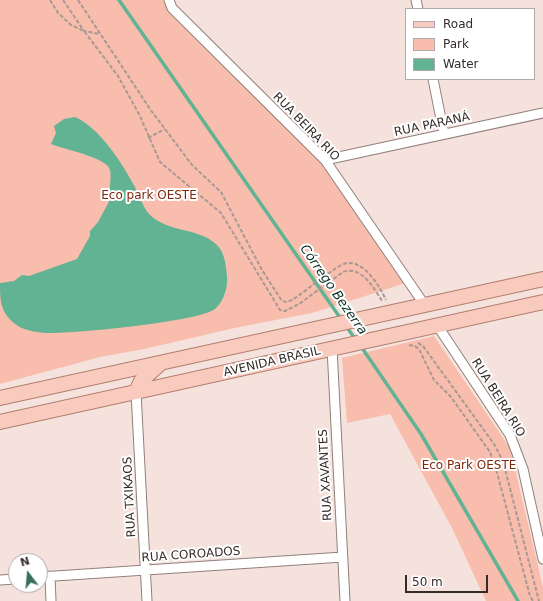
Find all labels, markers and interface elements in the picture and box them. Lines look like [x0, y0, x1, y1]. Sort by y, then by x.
legend [405, 8, 535, 80]
text: Road [443, 17, 473, 31]
text: Park [443, 37, 469, 51]
text: Water [443, 57, 478, 71]
street label: RUA BEIRA RIO [270, 90, 342, 164]
street label: RUA PARANÁ [393, 110, 471, 140]
park label: Eco park OESTE [101, 189, 197, 203]
water label: Córrego Bezerra [296, 242, 370, 338]
street label: AVENIDA BRASIL [222, 344, 322, 380]
street label: RUA BEIRA RIO [468, 356, 528, 440]
street label: RUA XAVANTES [316, 429, 336, 521]
street label: RUA TXIKAOS [121, 456, 139, 538]
park label: Eco Park OESTE [422, 459, 516, 473]
street label: RUA COROADOS [141, 544, 241, 566]
north arrow [8, 553, 48, 593]
text: N [19, 554, 31, 569]
scale bar [407, 567, 490, 593]
text: 50 m [412, 575, 443, 589]

